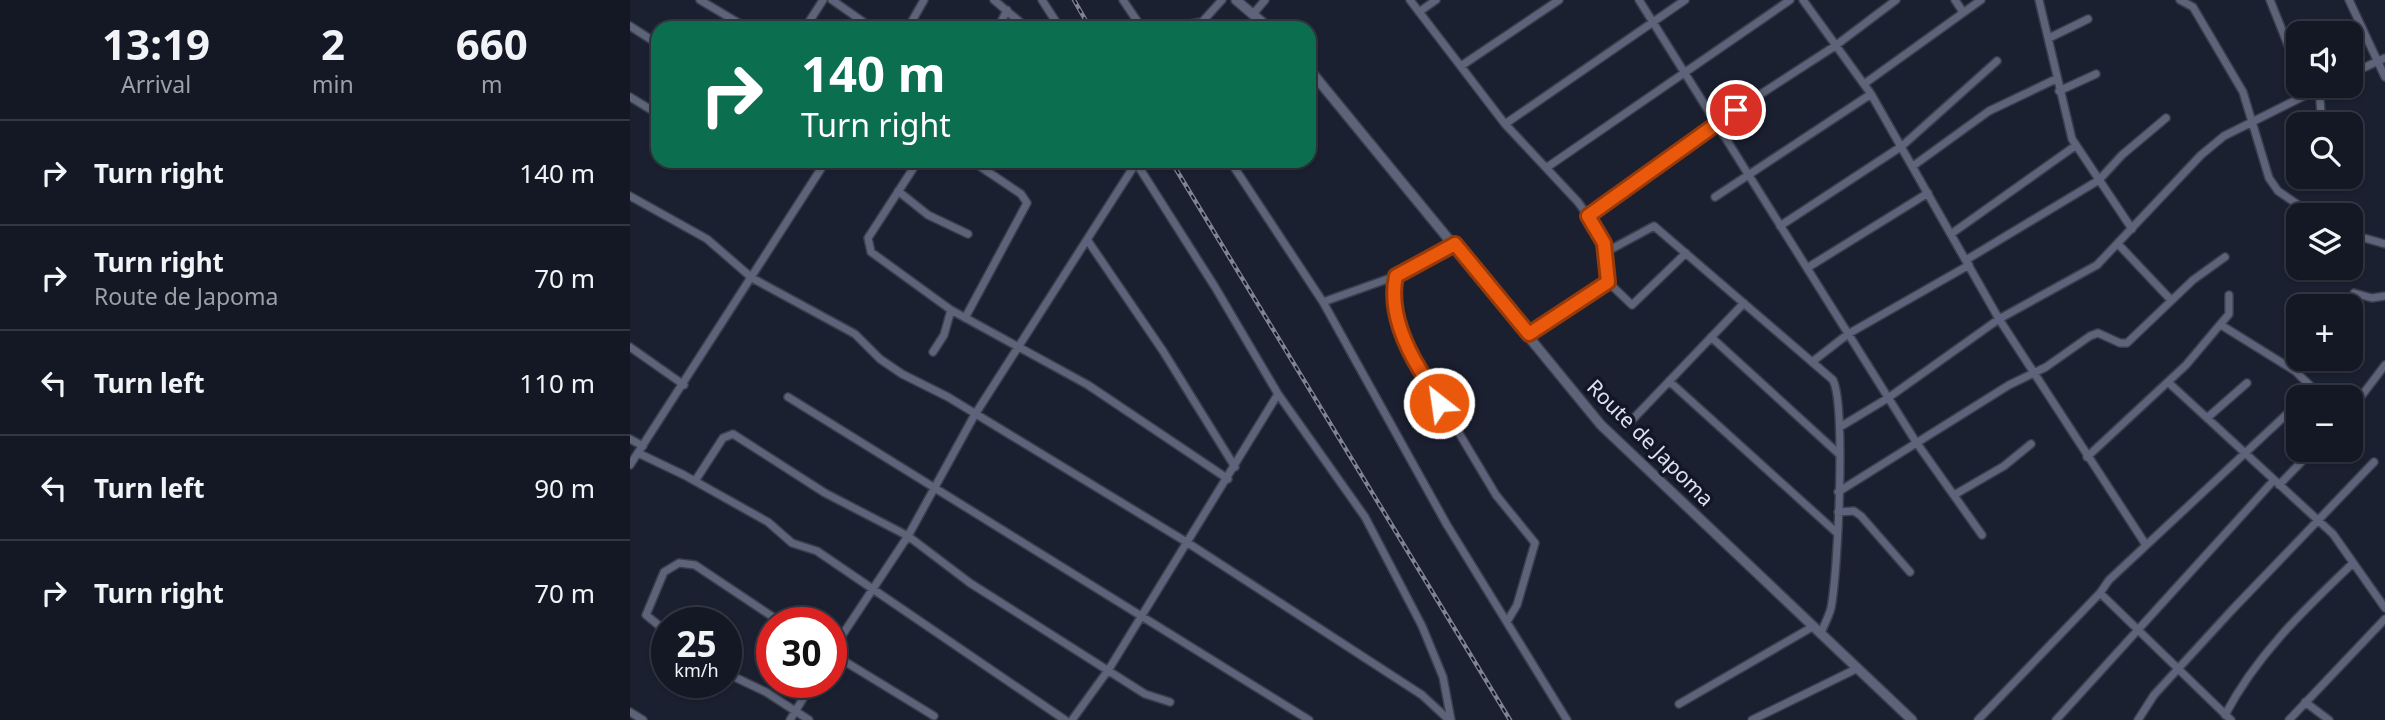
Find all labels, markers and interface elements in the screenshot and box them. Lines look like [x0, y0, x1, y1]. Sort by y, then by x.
text: 13:19 [102, 15, 210, 72]
text: 2 [321, 15, 345, 72]
text: 660 [456, 15, 528, 72]
map controls [2286, 21, 2363, 462]
button: sound [2286, 21, 2363, 98]
text: 140 m [801, 40, 946, 106]
icon: right [686, 49, 777, 140]
text: Arrival [121, 68, 191, 100]
text: min [312, 68, 354, 100]
text: m [481, 68, 503, 100]
pin [1706, 80, 1766, 140]
icon: arrive [1717, 91, 1755, 129]
text: Turn right [801, 103, 951, 146]
button: search [2286, 112, 2363, 189]
icon: right [35, 154, 73, 192]
text: Turn right [94, 155, 224, 191]
text: 140 m [519, 155, 595, 191]
button: layers [2286, 203, 2363, 280]
text: Turn right [94, 244, 224, 280]
icon: right [35, 259, 73, 297]
text: 70 m [534, 260, 595, 296]
text: Route de Japoma [94, 280, 278, 312]
button: + [2286, 294, 2363, 371]
icon: left [35, 364, 73, 402]
text: Turn left [94, 365, 205, 401]
text: 110 m [519, 365, 595, 401]
position arrow [1402, 366, 1476, 440]
street label: Route de Japoma [1581, 373, 1720, 512]
button: − [2286, 385, 2363, 462]
icon: left [35, 469, 73, 507]
text: Turn left [94, 470, 205, 506]
text: 90 m [534, 470, 595, 506]
icon: right [35, 574, 73, 612]
text: Turn right [94, 575, 224, 611]
text: 70 m [534, 575, 595, 611]
speed limit sign: 30 [756, 607, 847, 698]
text: 25 [676, 620, 717, 667]
text: km/h [674, 658, 719, 682]

